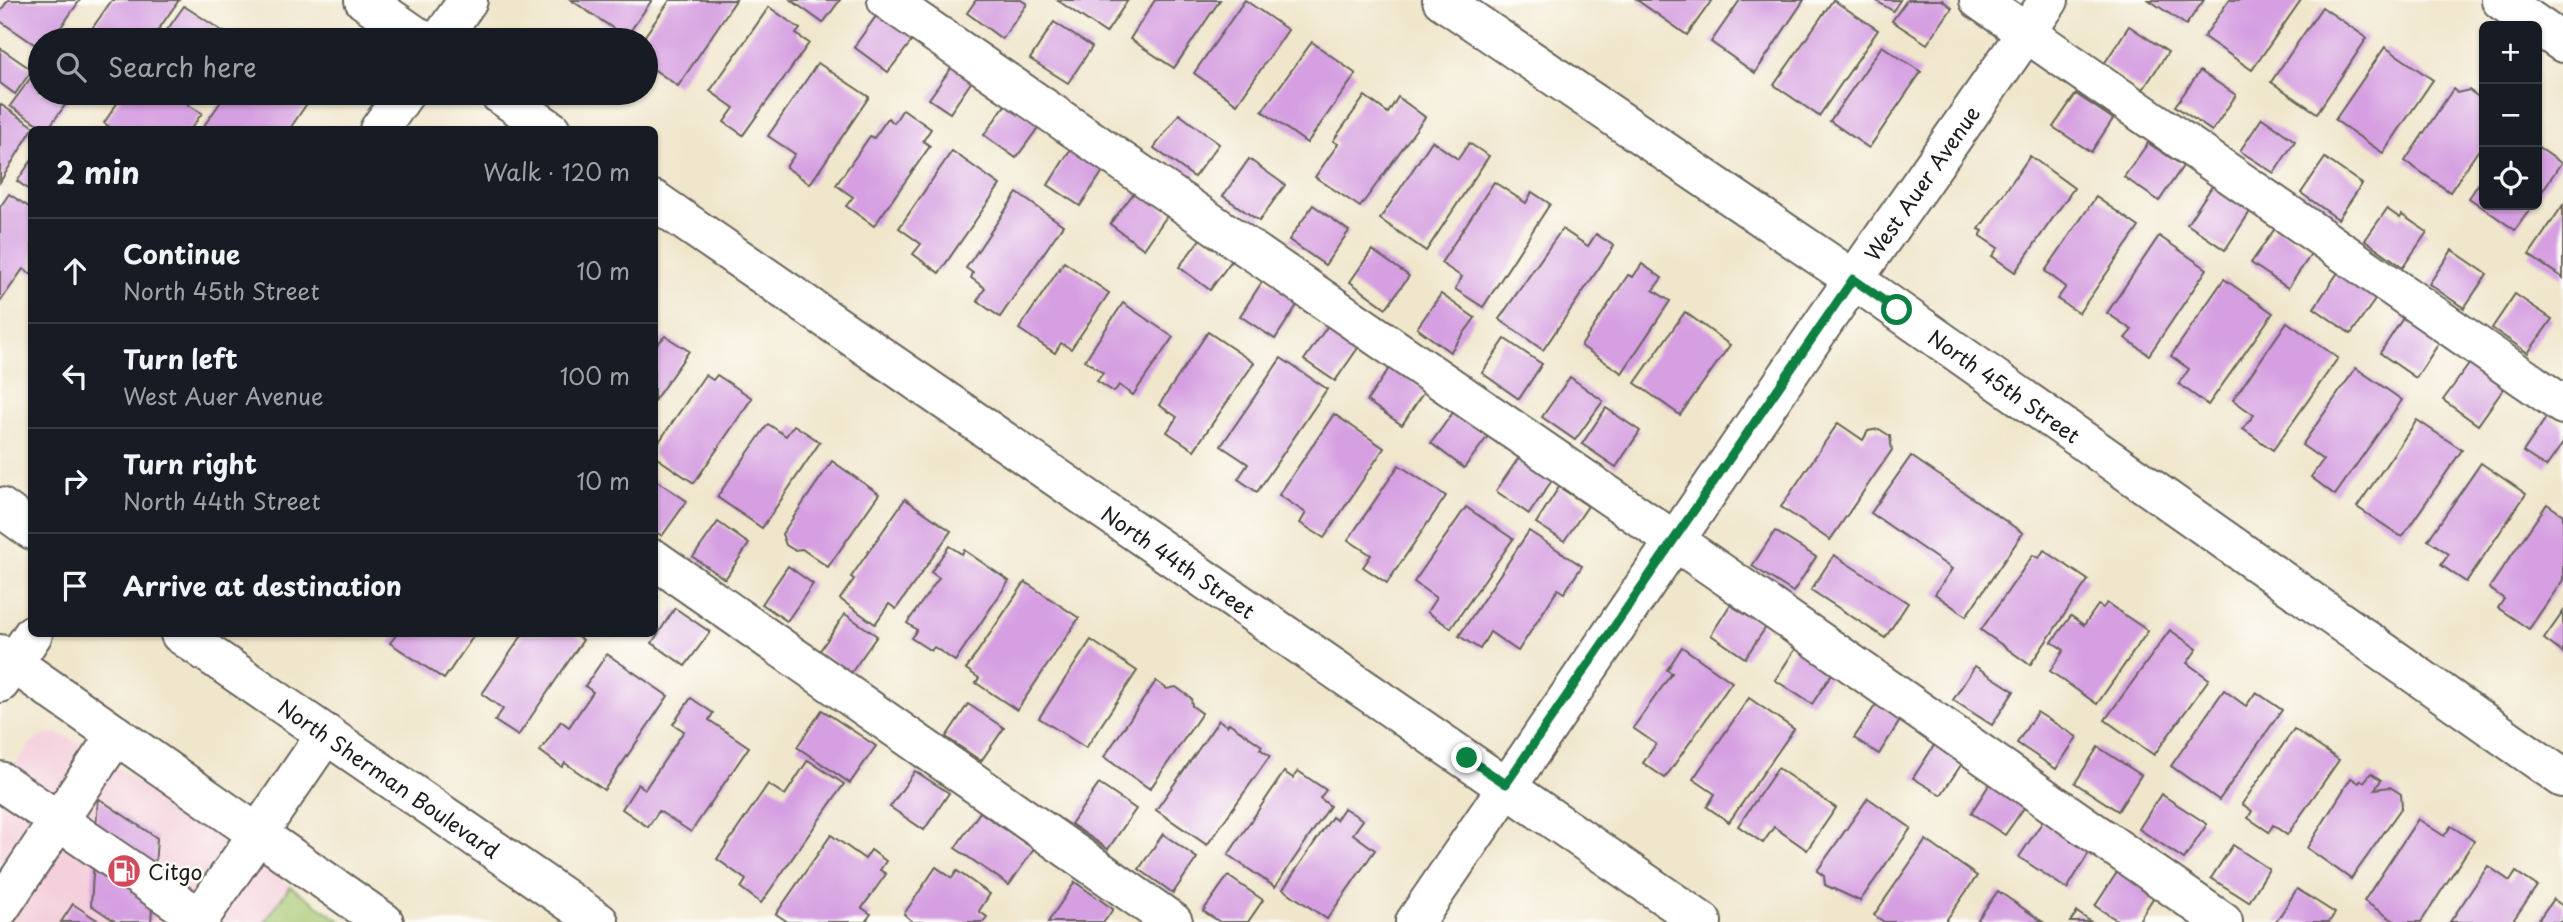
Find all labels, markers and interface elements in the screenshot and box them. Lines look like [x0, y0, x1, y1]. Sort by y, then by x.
map controls [2479, 21, 2542, 210]
button: + [2479, 21, 2542, 84]
search box [28, 28, 658, 105]
text: Search here [108, 47, 257, 86]
icon: search [52, 48, 90, 86]
button: − [2479, 84, 2542, 147]
street label: West Auer Avenue [1856, 99, 1987, 267]
button: locate [2479, 147, 2542, 210]
text: 2 min [56, 149, 140, 194]
text: Walk · 120 m [483, 154, 630, 189]
text: Continue [123, 234, 240, 273]
icon: ahead [56, 252, 94, 290]
text: 10 m [576, 253, 630, 288]
text: North 45th Street [123, 273, 320, 308]
route start [1881, 294, 1912, 325]
street label: North 45th Street [1922, 321, 2087, 450]
text: Turn left [123, 339, 238, 378]
icon: left [56, 357, 94, 395]
text: 100 m [560, 358, 630, 393]
text: West Auer Avenue [123, 378, 323, 413]
text: Turn right [123, 444, 257, 483]
icon: right [56, 462, 94, 500]
text: 10 m [576, 463, 630, 498]
text: North 44th Street [123, 483, 320, 518]
street label: North 44th Street [1095, 497, 1262, 626]
text: Arrive at destination [123, 566, 402, 605]
icon: arrive [56, 567, 94, 605]
street label: North Sherman Boulevard [272, 690, 507, 866]
route end [1451, 742, 1482, 773]
fuel station icon: Citgo [105, 852, 143, 890]
place label: Citgo [148, 855, 202, 887]

